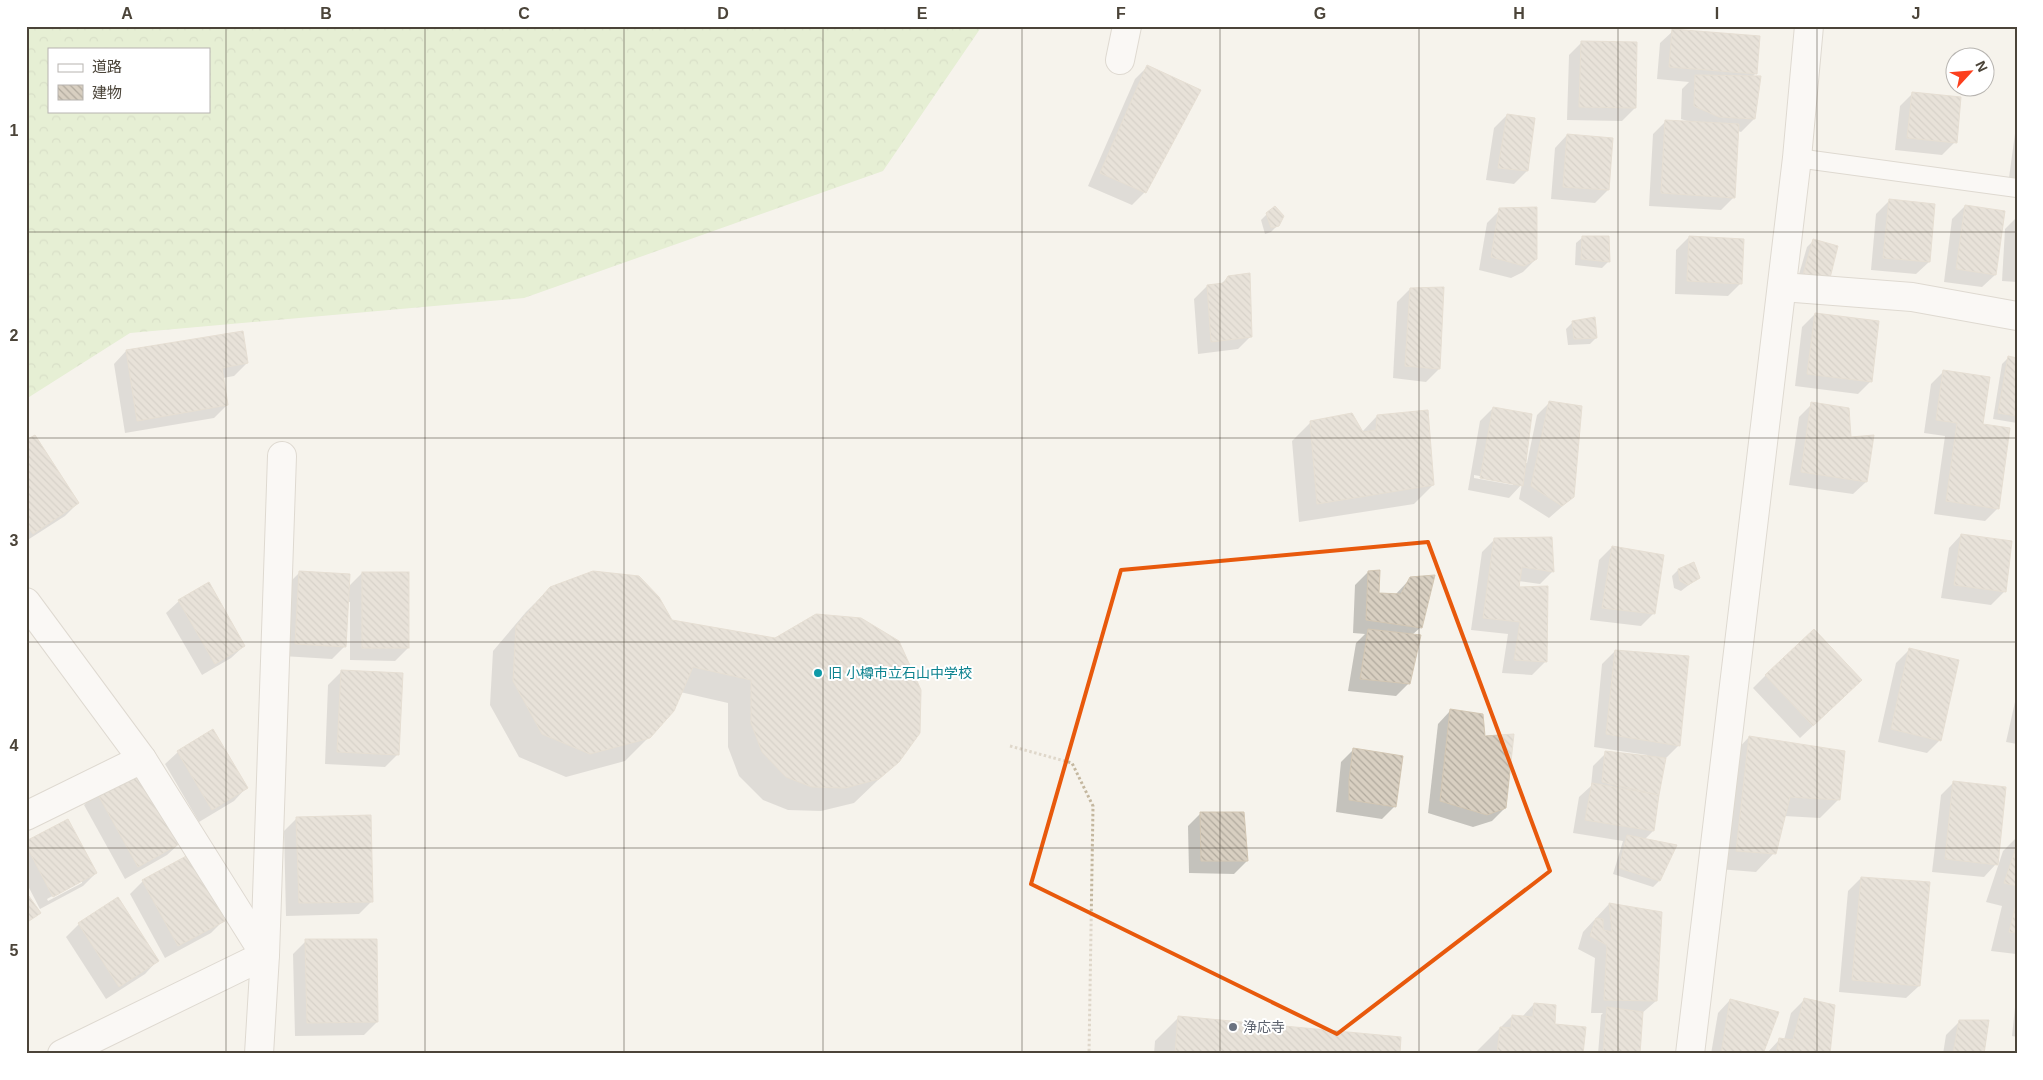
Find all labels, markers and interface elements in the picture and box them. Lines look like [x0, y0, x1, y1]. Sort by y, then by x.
text: A [121, 5, 133, 22]
text: B [320, 5, 332, 22]
text: C [518, 5, 530, 22]
text: D [717, 5, 729, 22]
text: E [917, 5, 928, 22]
text: F [1116, 5, 1126, 22]
text: G [1314, 5, 1326, 22]
text: H [1513, 5, 1525, 22]
text: I [1715, 5, 1719, 22]
text: J [1912, 5, 1920, 22]
legend [48, 48, 210, 112]
north arrow [1946, 48, 1996, 98]
text: 道路 [92, 58, 122, 75]
text: N [1972, 58, 1991, 74]
text: 建物 [92, 84, 122, 101]
text: 1 [10, 122, 19, 139]
text: 2 [10, 327, 19, 344]
text: 3 [10, 532, 19, 549]
place label: 旧 小樽市立石山中学校 [828, 665, 972, 681]
marker: 旧 小樽市立石山中学校 [812, 667, 824, 679]
text: 4 [10, 737, 19, 754]
text: 5 [10, 942, 19, 959]
place label: 浄応寺 [1243, 1019, 1285, 1035]
marker: 浄応寺 [1227, 1021, 1239, 1033]

